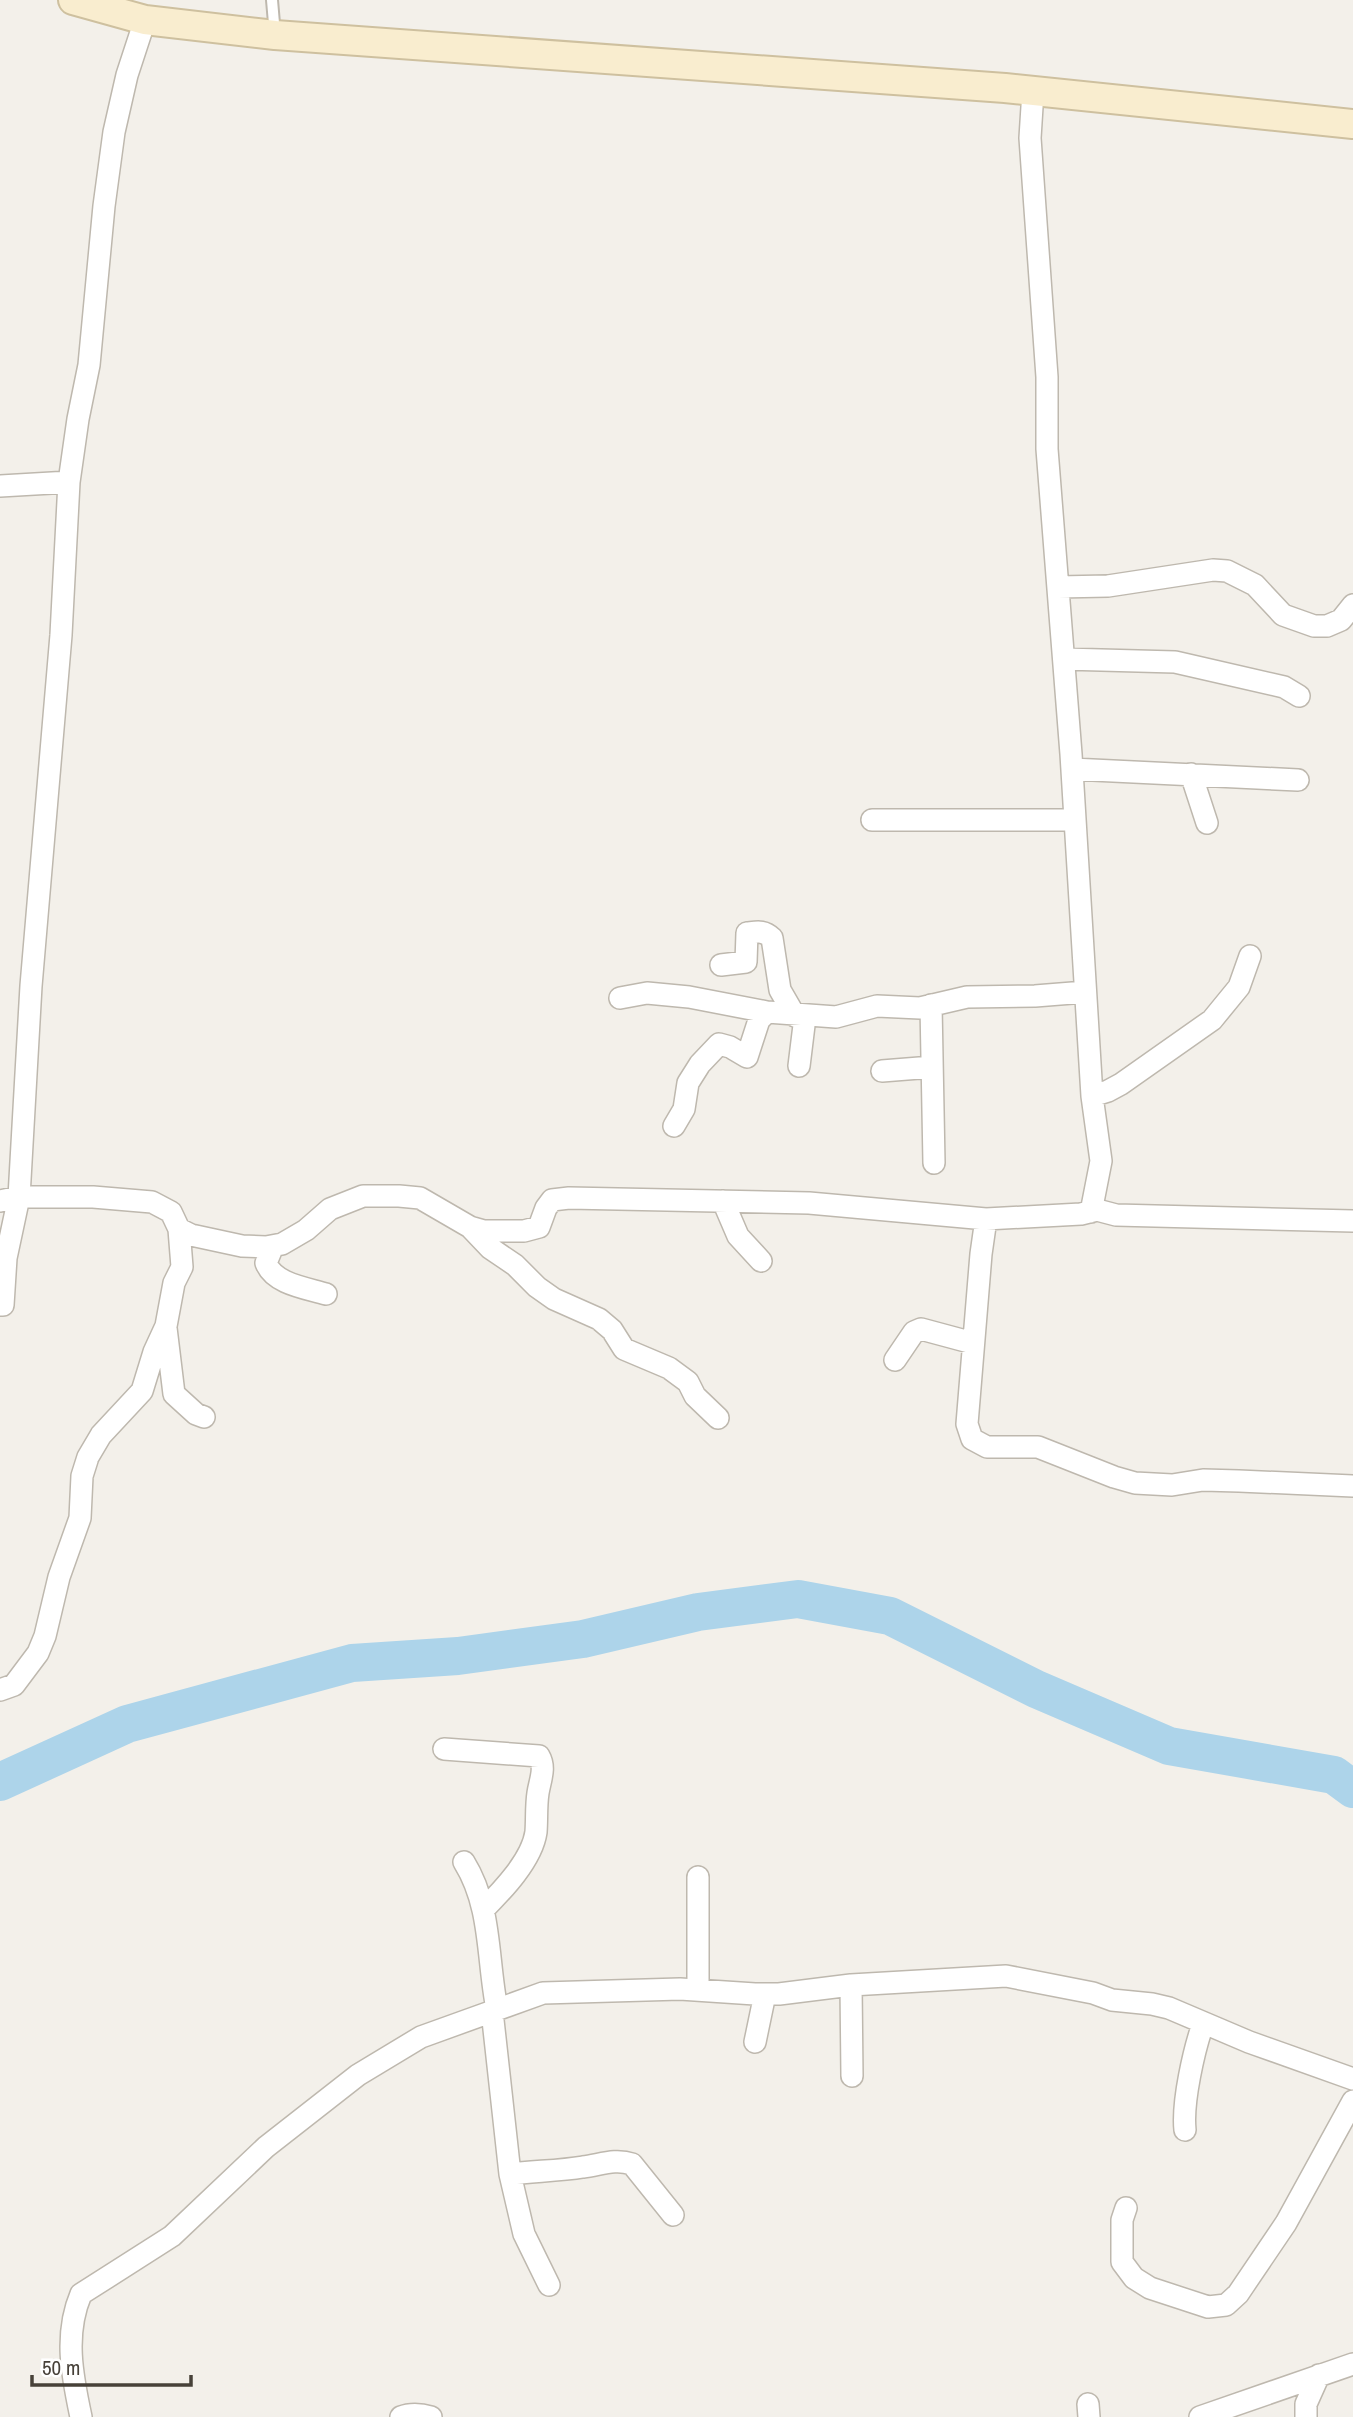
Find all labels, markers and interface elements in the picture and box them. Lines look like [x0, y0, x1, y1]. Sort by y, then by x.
scale bar [32, 2344, 191, 2388]
text: 50 m [42, 2353, 80, 2382]

